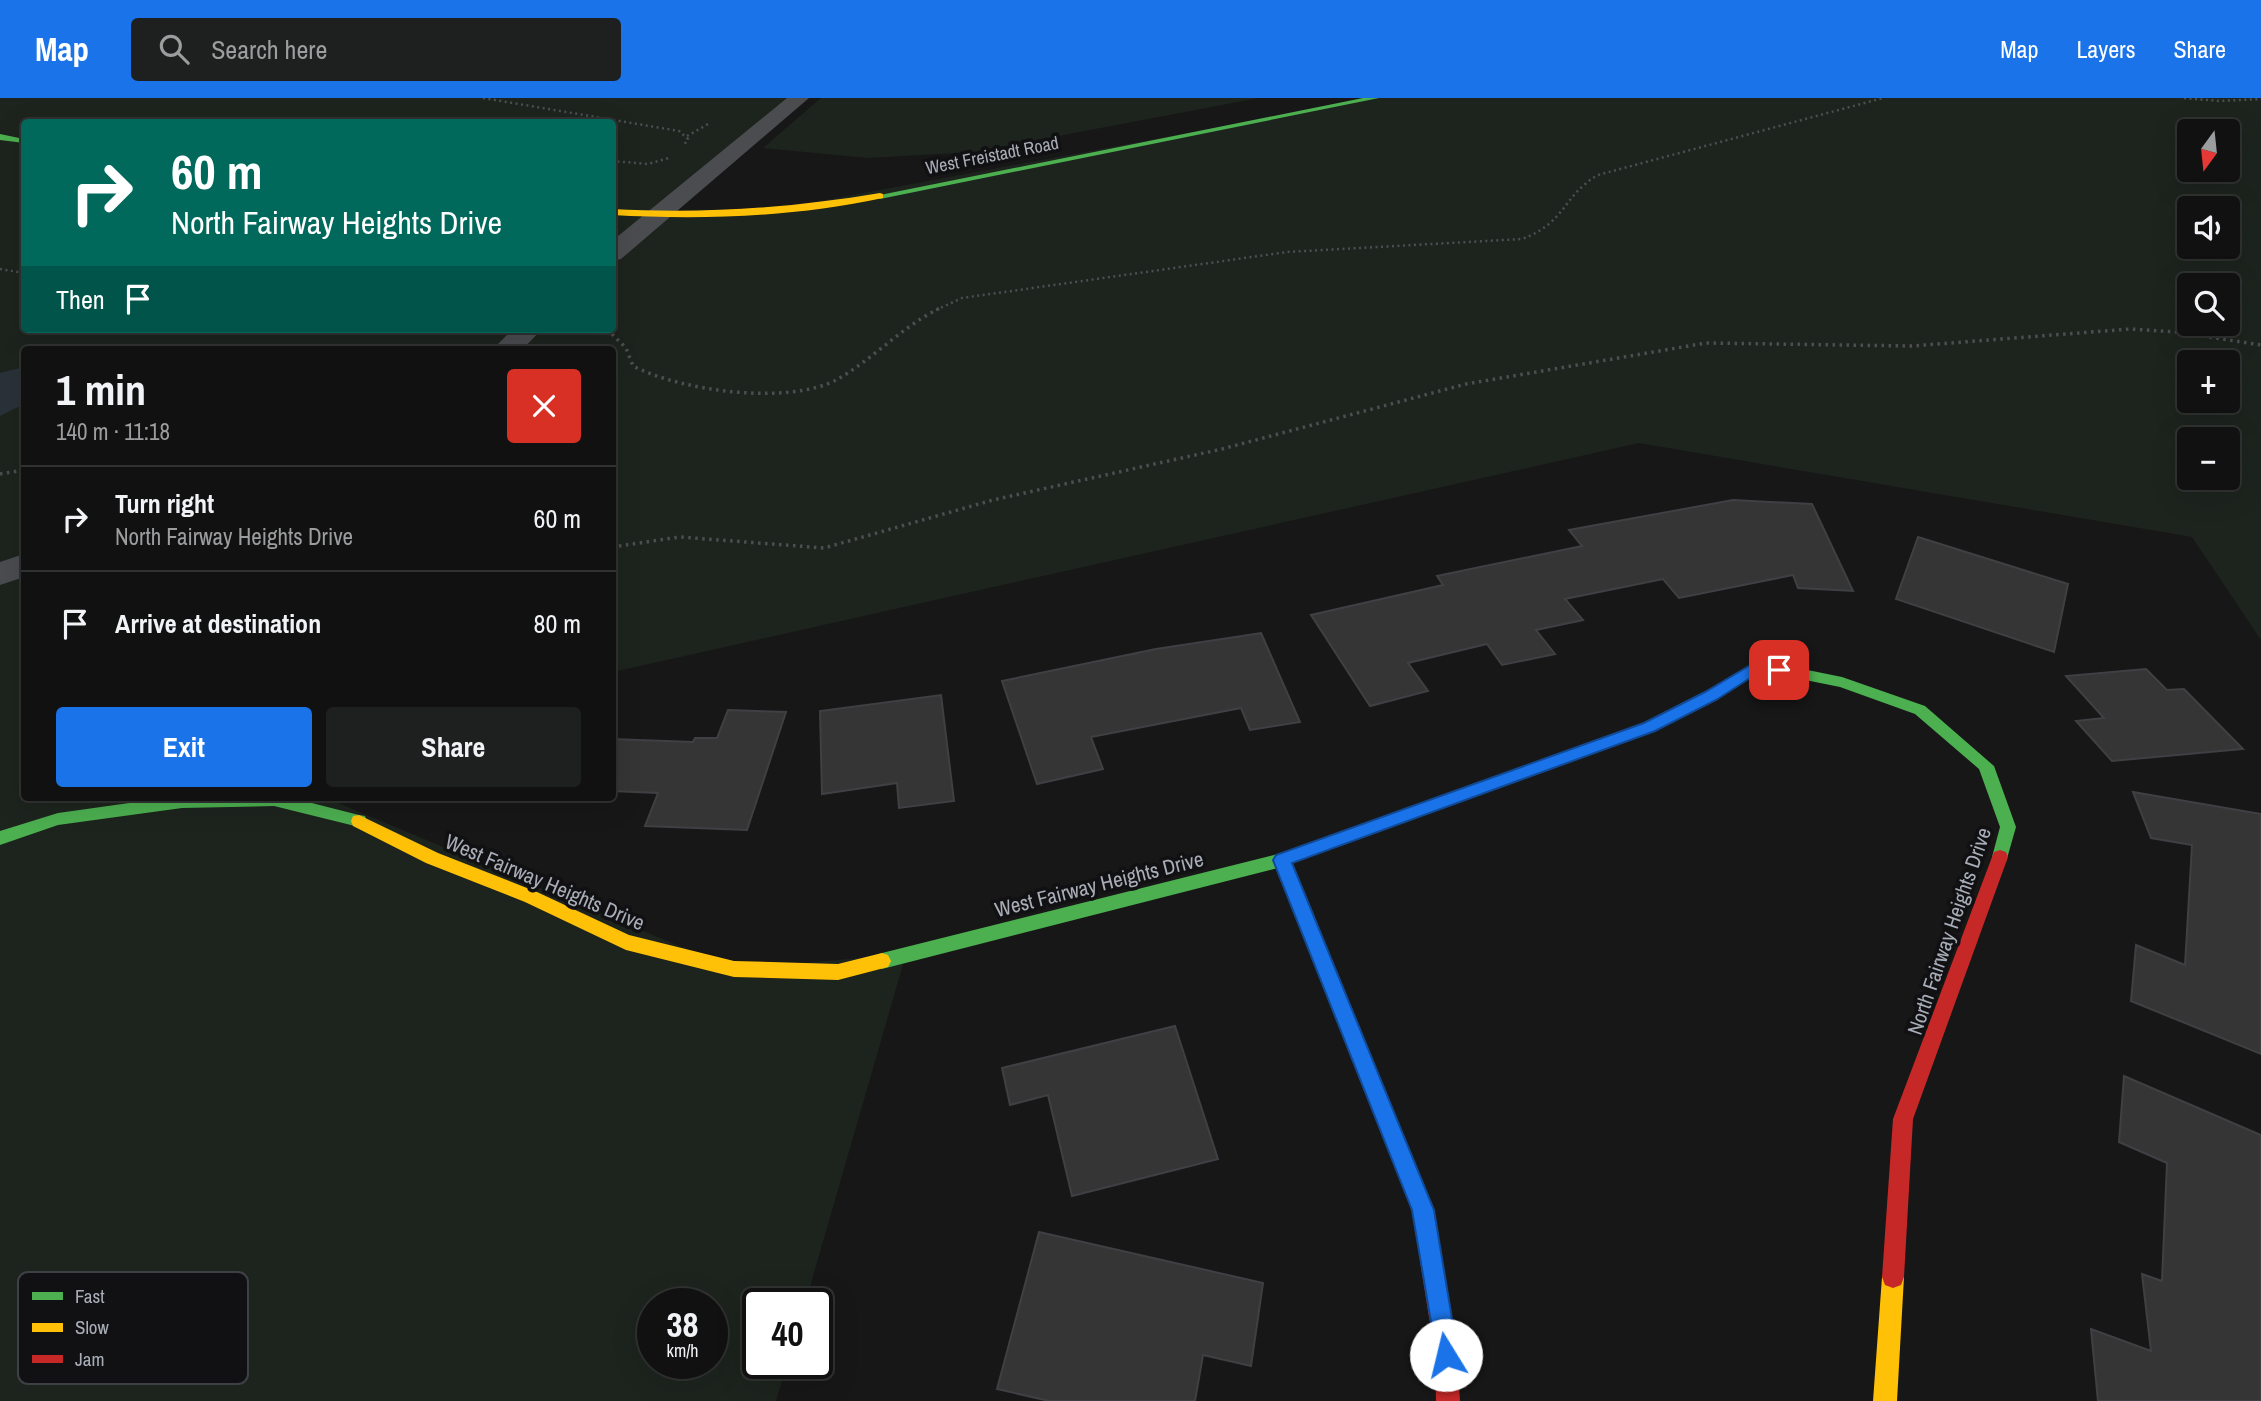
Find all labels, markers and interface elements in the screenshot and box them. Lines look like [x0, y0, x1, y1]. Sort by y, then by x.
search box [131, 18, 621, 81]
text: Map [35, 27, 89, 71]
icon: search [155, 30, 193, 68]
text: Search here [211, 32, 327, 67]
text: Map [2000, 33, 2038, 65]
text: Layers [2076, 33, 2135, 65]
text: Share [2173, 33, 2226, 65]
north arrow [2177, 119, 2240, 182]
map controls [2177, 119, 2240, 490]
street label: West Freistadt Road [923, 130, 1061, 180]
text: 60 m [171, 138, 263, 204]
icon: right [56, 147, 147, 238]
button: sound [2177, 196, 2240, 259]
text: North Fairway Heights Drive [171, 201, 502, 244]
button: search [2177, 273, 2240, 336]
icon: arrive [119, 280, 157, 318]
text: Then [56, 282, 105, 317]
button: + [2177, 350, 2240, 413]
text: 1 min [56, 362, 146, 418]
button: close [507, 369, 581, 443]
text: 140 m · 11:18 [56, 416, 170, 447]
button: − [2177, 427, 2240, 490]
text: Turn right [115, 486, 214, 521]
icon: right [56, 500, 94, 538]
text: 60 m [534, 501, 581, 536]
text: North Fairway Heights Drive [115, 521, 353, 552]
icon: arrive [56, 605, 94, 643]
text: Arrive at destination [115, 606, 321, 641]
text: 80 m [534, 606, 581, 641]
pin [1749, 640, 1809, 700]
icon: arrive [1760, 651, 1798, 689]
button: Exit [56, 707, 312, 787]
button: Share [326, 707, 581, 787]
street label: North Fairway Heights Drive [1900, 824, 1998, 1038]
street label: West Fairway Heights Drive [441, 827, 649, 937]
street label: West Fairway Heights Drive [992, 844, 1206, 924]
legend [18, 1272, 248, 1384]
text: Fast [75, 1283, 105, 1309]
speed limit sign: 40 [742, 1288, 833, 1379]
text: 38 [667, 1301, 698, 1348]
text: Slow [75, 1314, 110, 1340]
position arrow [1409, 1318, 1483, 1392]
text: km/h [667, 1338, 699, 1363]
text: Jam [75, 1346, 104, 1372]

